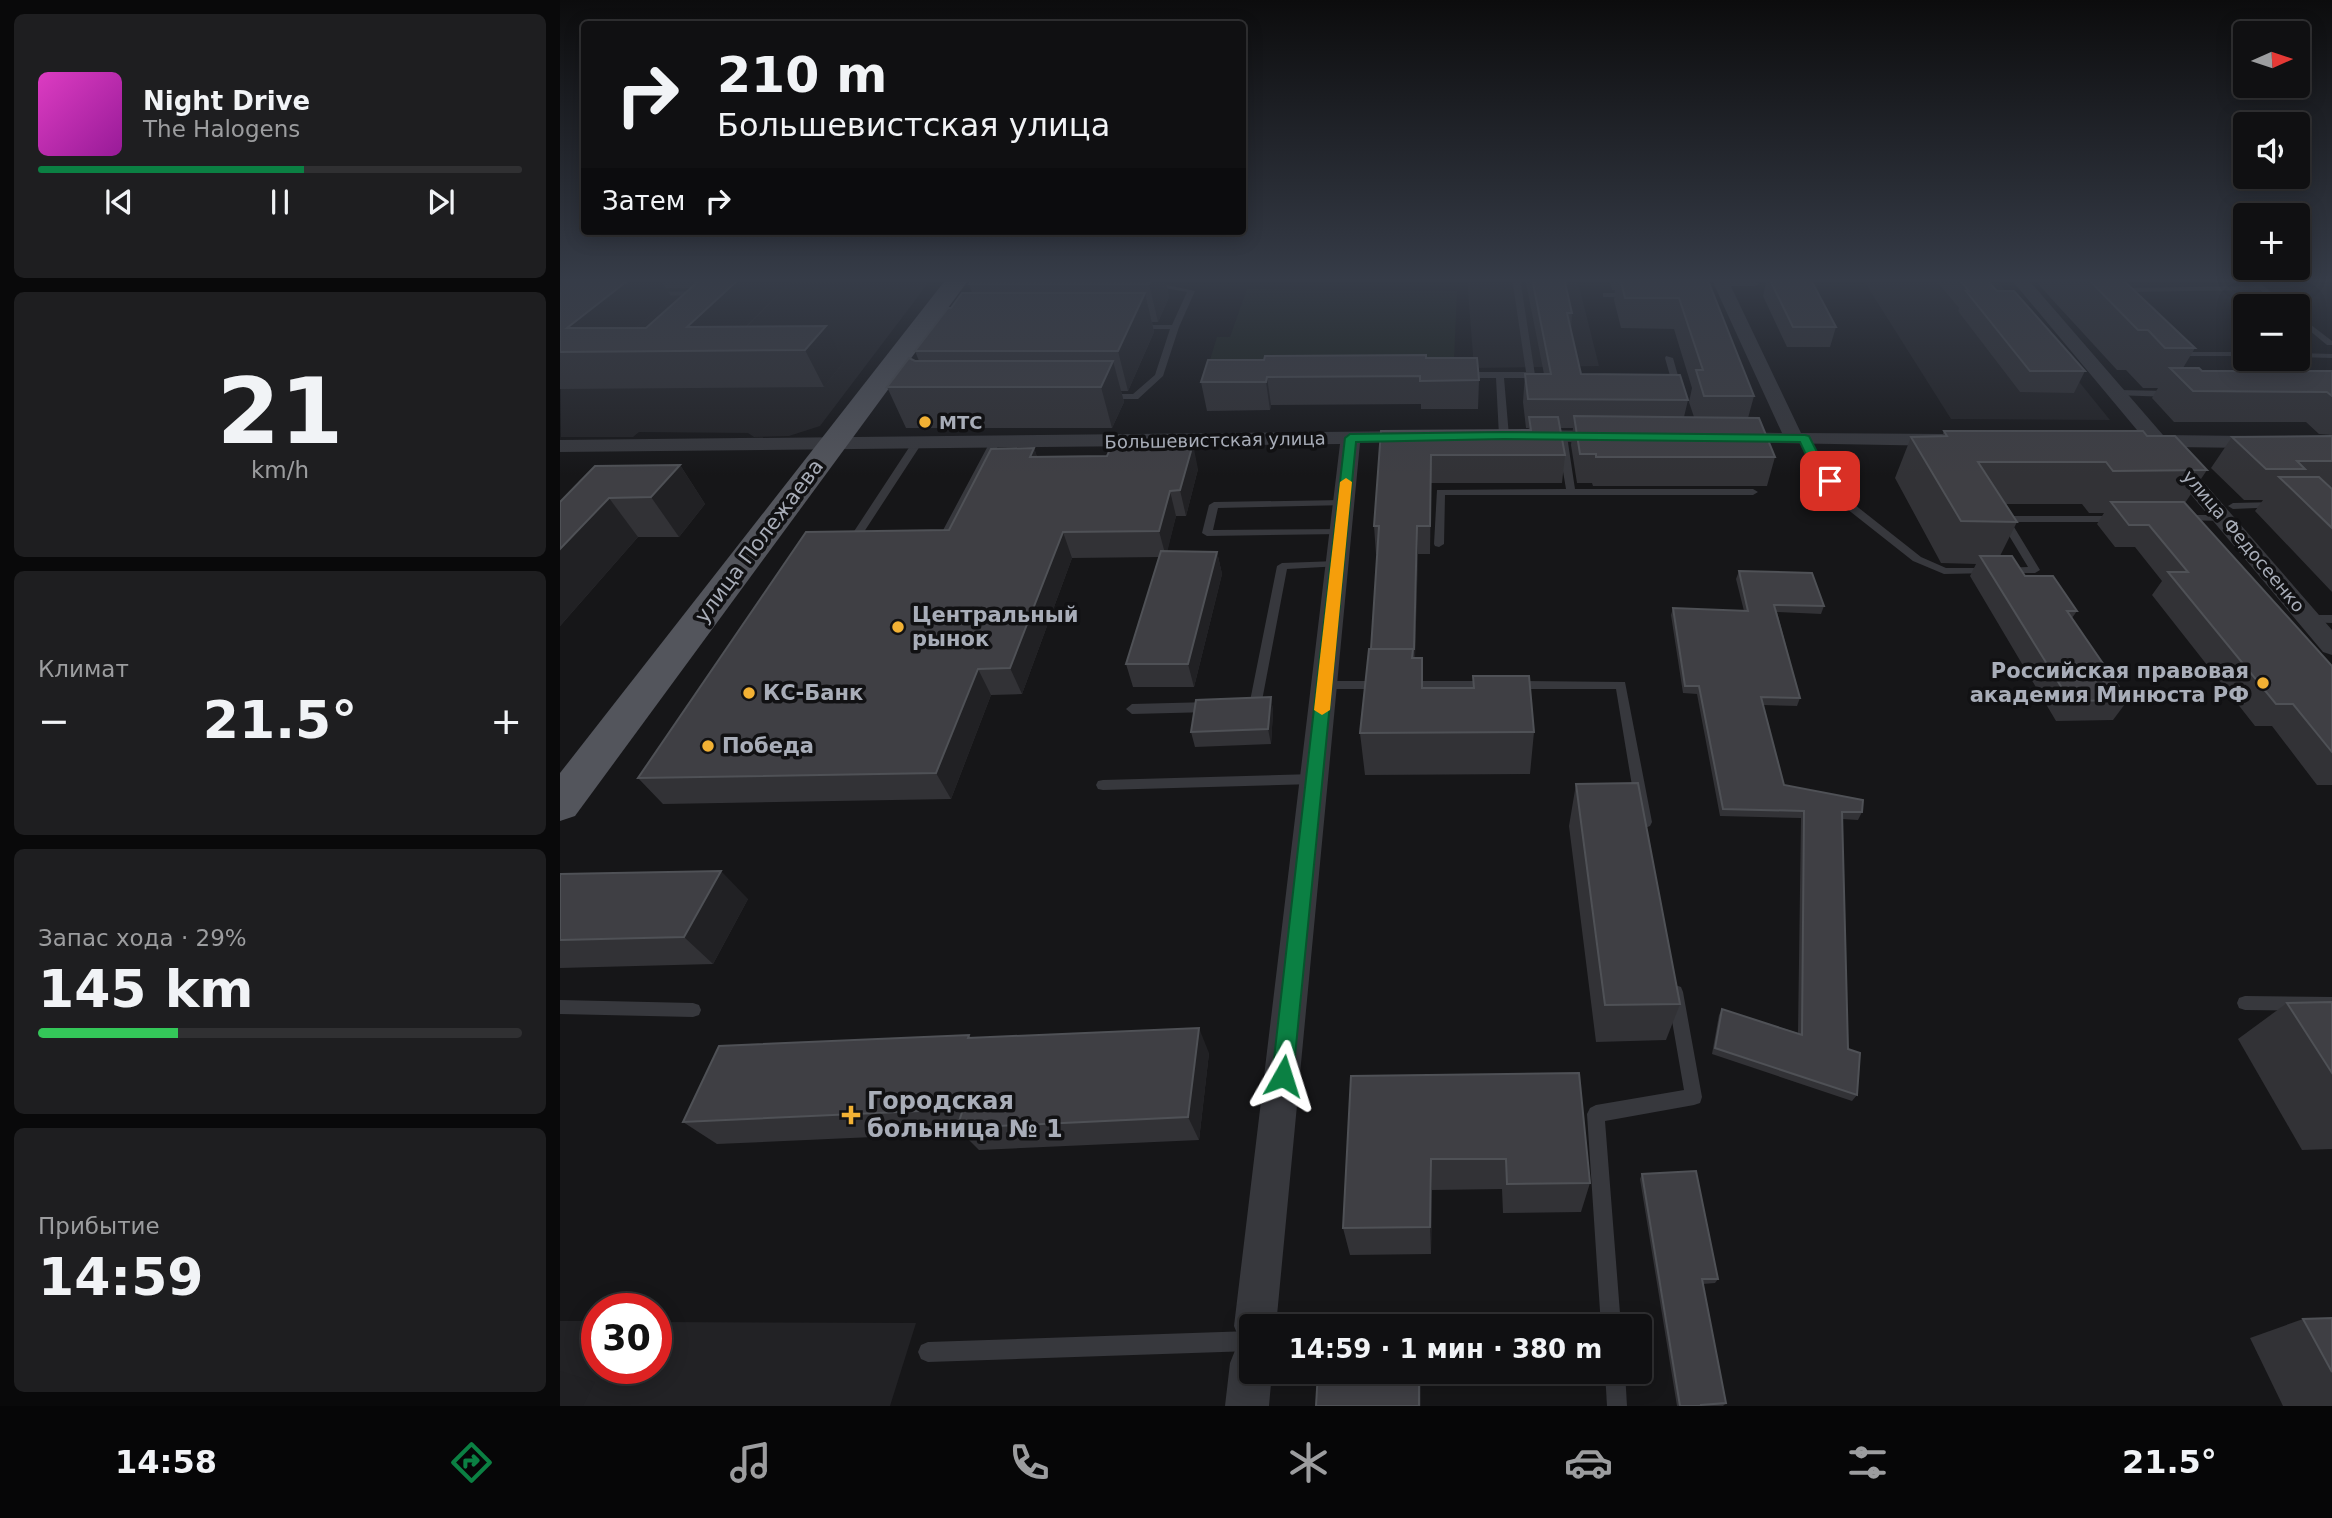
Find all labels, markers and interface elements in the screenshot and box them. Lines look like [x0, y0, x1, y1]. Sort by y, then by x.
north arrow [2233, 21, 2310, 98]
map controls [2233, 21, 2310, 371]
text: 210 m [717, 47, 887, 104]
icon: right [602, 49, 693, 140]
text: Night Drive [143, 86, 310, 116]
text: Большевистская улица [717, 106, 1110, 144]
button: sound [2233, 112, 2310, 189]
text: The Halogens [143, 116, 300, 142]
icon: right [699, 182, 737, 220]
icon: previous [100, 183, 138, 221]
icon: pause [261, 183, 299, 221]
icon: next [422, 183, 460, 221]
text: Затем [602, 186, 685, 216]
button: + [2233, 203, 2310, 280]
button: − [2233, 294, 2310, 371]
text: 21 [217, 359, 343, 464]
place label: МТС [939, 412, 982, 433]
marker: МТС [917, 414, 933, 430]
street label: Большевистская улица [1104, 428, 1326, 452]
pin [1800, 451, 1860, 511]
street label: улица Полежаева [690, 455, 828, 627]
text: km/h [251, 457, 309, 483]
icon: arrive [1811, 462, 1849, 500]
street label: улица Федосеенко [2179, 466, 2309, 616]
place label: Центральный рынок [912, 603, 1078, 651]
marker: Центральный рынок [890, 619, 906, 635]
text: Климат [38, 656, 129, 682]
place label: Российская правовая академия Минюста РФ [1970, 659, 2249, 707]
marker: Российская правовая академия Минюста РФ [2255, 675, 2271, 691]
place label: КС-Банк [763, 681, 863, 705]
marker: КС-Банк [741, 685, 757, 701]
text: 21.5° [203, 690, 357, 750]
text: − [38, 699, 70, 743]
text: + [490, 699, 522, 743]
place label: Победа [722, 734, 814, 758]
marker: Победа [700, 738, 716, 754]
text: Запас хода · 29% [38, 925, 247, 951]
text: 145 km [38, 959, 253, 1019]
position arrow [1246, 1039, 1320, 1113]
place label: Городская больница № 1 [867, 1087, 1063, 1143]
marker: Городская больница № 1 [841, 1105, 861, 1125]
text: Прибытие [38, 1213, 160, 1239]
text: 14:59 [38, 1247, 204, 1307]
speed limit sign: 30 [581, 1293, 672, 1384]
text: 14:59 · 1 мин · 380 m [1289, 1334, 1602, 1364]
icon: directions [447, 1438, 496, 1487]
icon: music [726, 1438, 775, 1487]
icon: phone [1005, 1438, 1054, 1487]
icon: climate [1284, 1438, 1333, 1487]
icon: car [1564, 1438, 1613, 1487]
icon: filters [1843, 1438, 1892, 1487]
text: 14:58 [115, 1443, 217, 1481]
text: 21.5° [2122, 1443, 2217, 1481]

